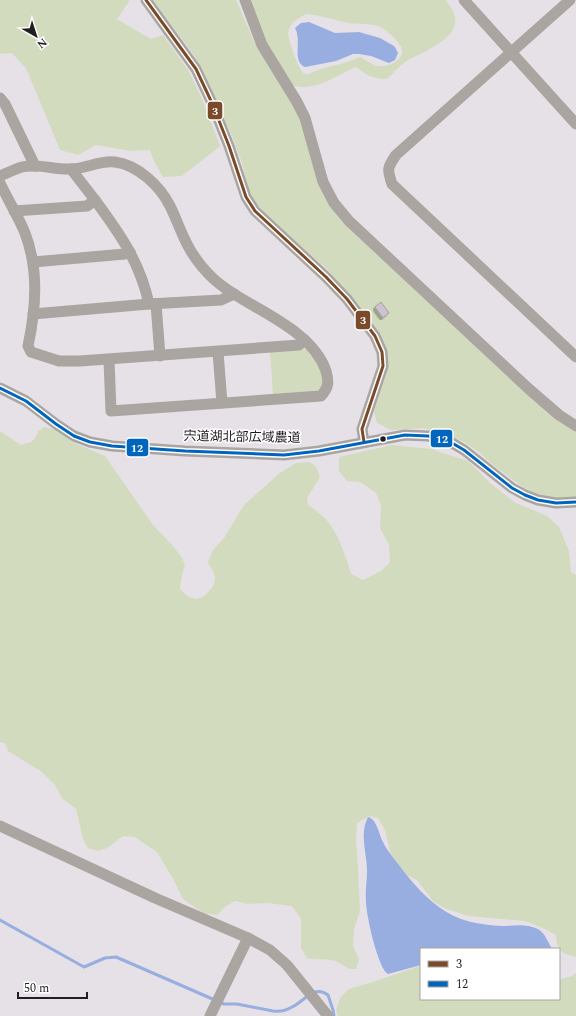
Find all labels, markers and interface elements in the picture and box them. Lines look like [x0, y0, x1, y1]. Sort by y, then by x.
north arrow [16, 16, 56, 56]
text: N [33, 34, 51, 53]
line badge: 3 [207, 101, 223, 120]
text: 3 [212, 103, 218, 120]
line badge: 3 [355, 310, 371, 330]
text: 3 [360, 312, 366, 329]
street label: 宍道湖北部広域農道 [183, 426, 301, 448]
line badge: 12 [430, 429, 453, 448]
text: 12 [436, 431, 448, 448]
unlabelled marker [378, 434, 388, 444]
line badge: 12 [126, 438, 149, 457]
text: 12 [131, 440, 143, 457]
legend [420, 948, 560, 1000]
text: 3 [456, 955, 462, 974]
scale bar [18, 974, 87, 1000]
text: 12 [456, 975, 468, 994]
text: 50 m [24, 979, 49, 998]

